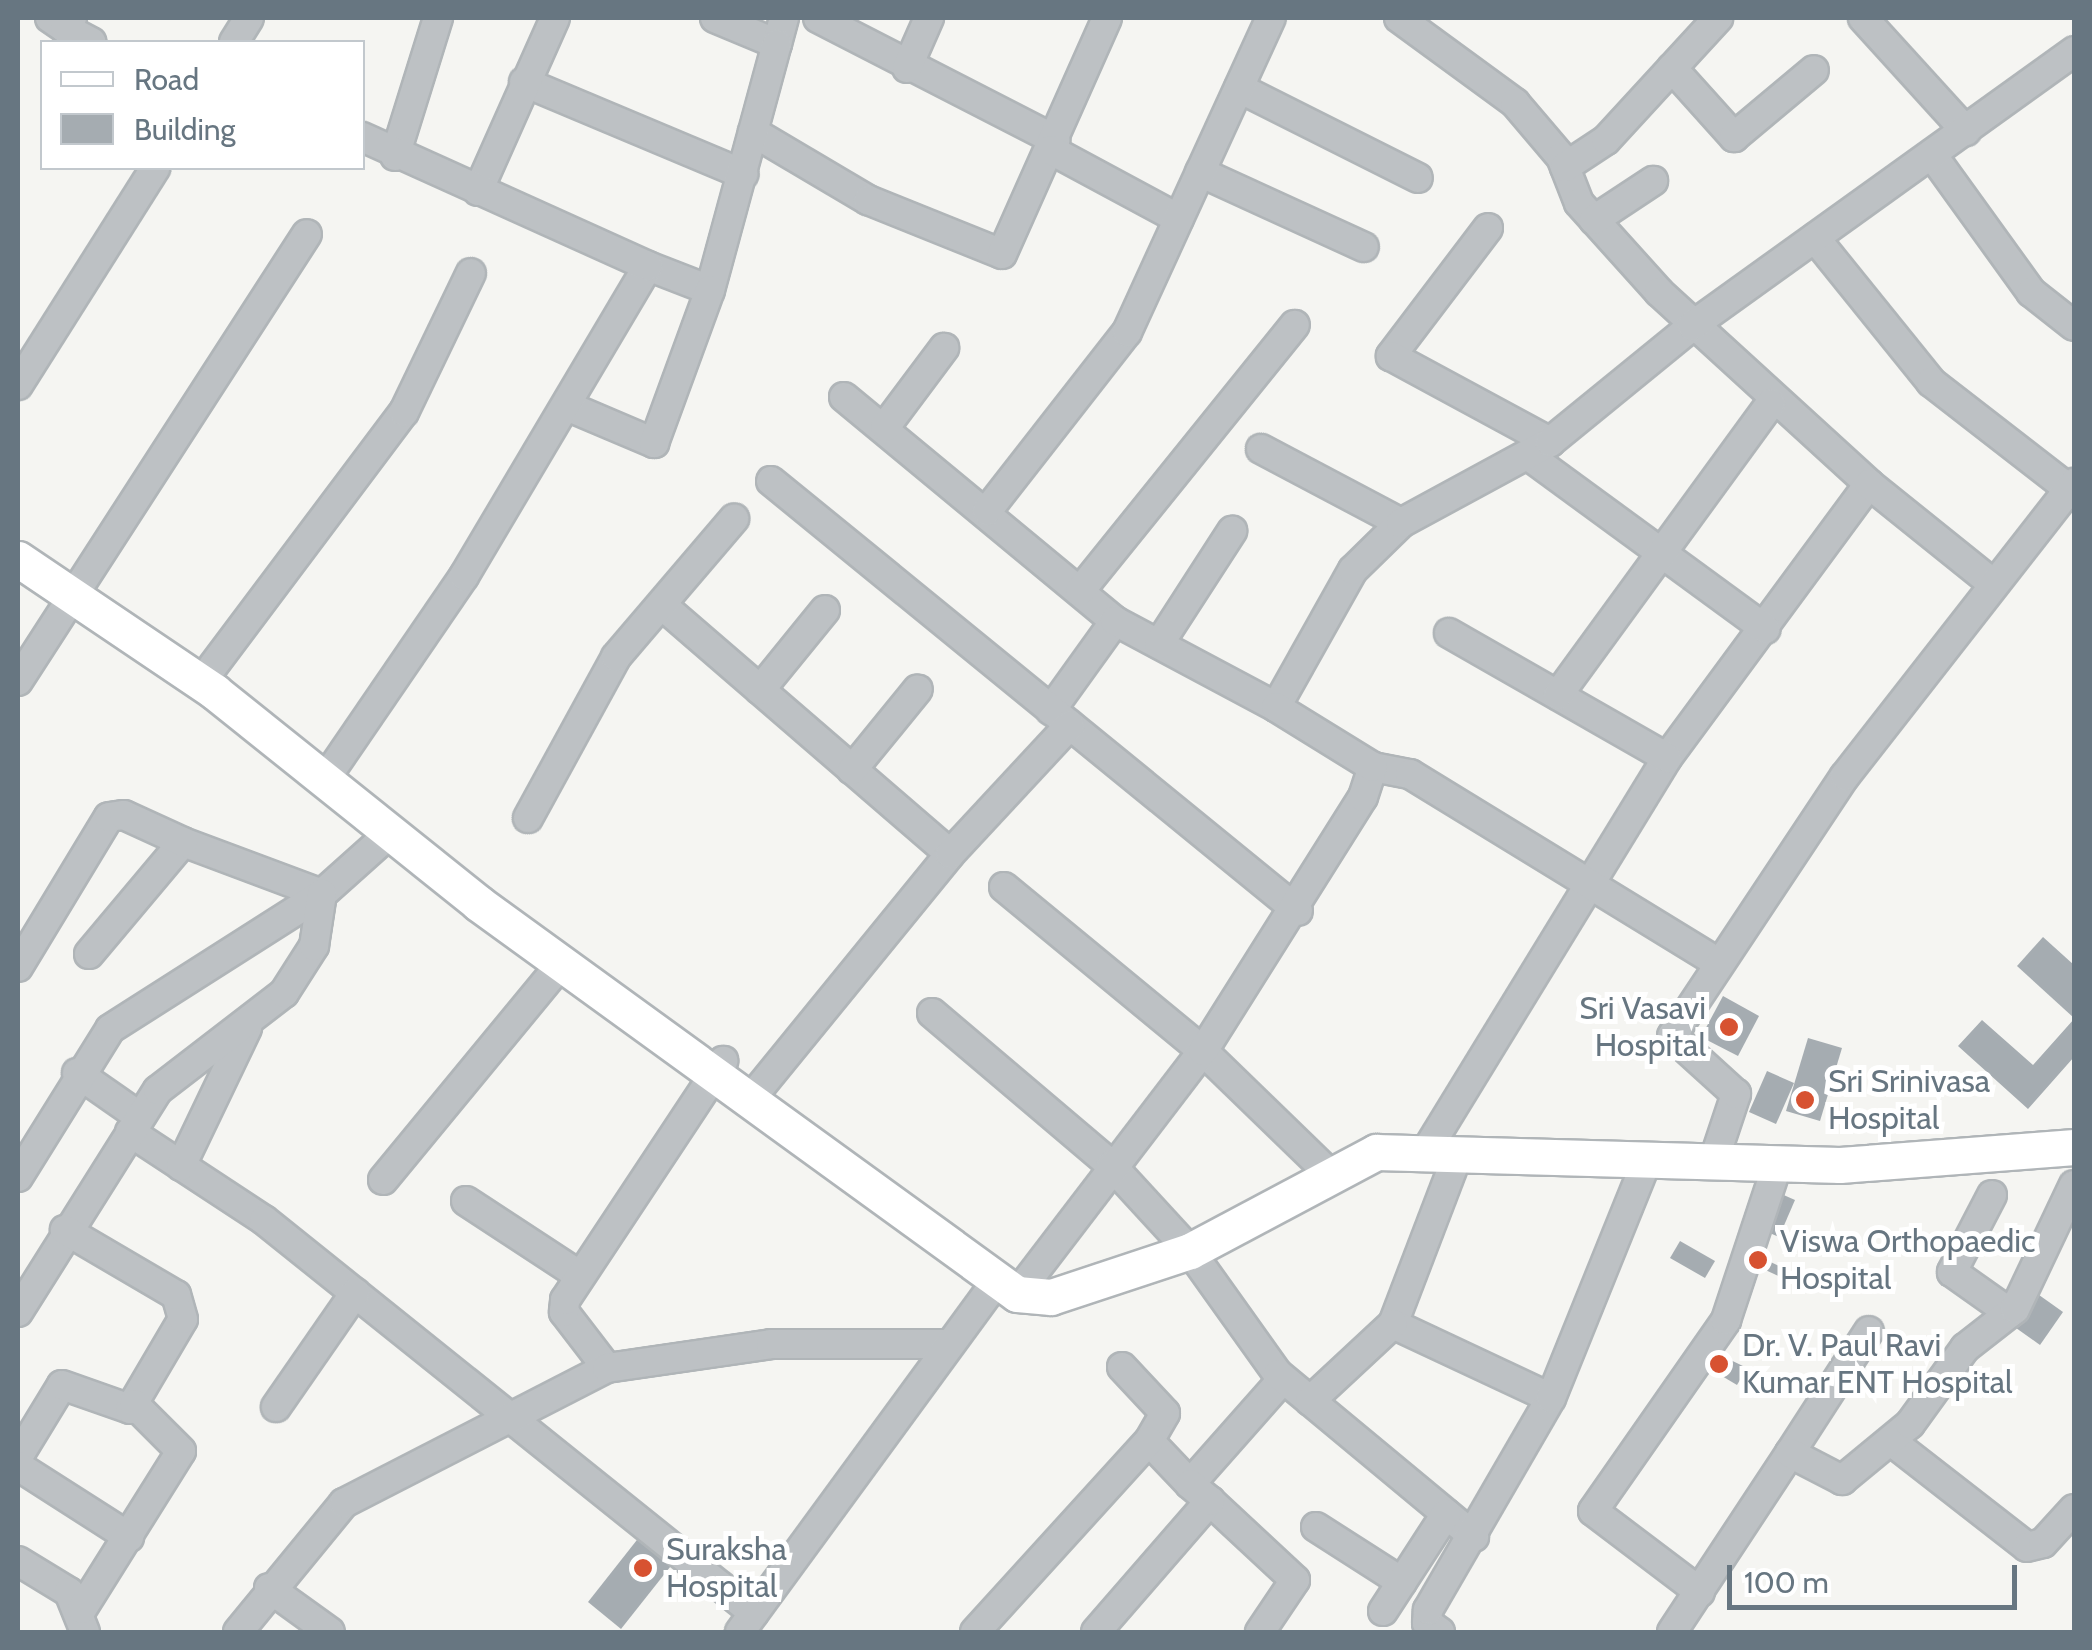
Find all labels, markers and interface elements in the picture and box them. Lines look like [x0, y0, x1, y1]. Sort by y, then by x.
legend [40, 40, 365, 170]
text: Road [134, 61, 199, 98]
text: Building [134, 111, 236, 148]
place label: Sri Vasavi Hospital [1579, 990, 1706, 1065]
marker: Sri Vasavi Hospital [1716, 1014, 1742, 1040]
place label: Sri Srinivasa Hospital [1828, 1063, 1990, 1138]
marker: Sri Srinivasa Hospital [1792, 1087, 1818, 1113]
place label: Viswa Orthopaedic Hospital [1780, 1223, 2035, 1298]
marker: Viswa Orthopaedic Hospital [1745, 1247, 1771, 1273]
place label: Dr. V. Paul Ravi Kumar ENT Hospital [1742, 1327, 2013, 1402]
marker: Dr. V. Paul Ravi Kumar ENT Hospital [1706, 1351, 1732, 1377]
place label: Suraksha Hospital [666, 1531, 787, 1606]
scale bar [1732, 1545, 2022, 1607]
marker: Suraksha Hospital [630, 1555, 656, 1581]
text: 100 m [1744, 1564, 1829, 1601]

